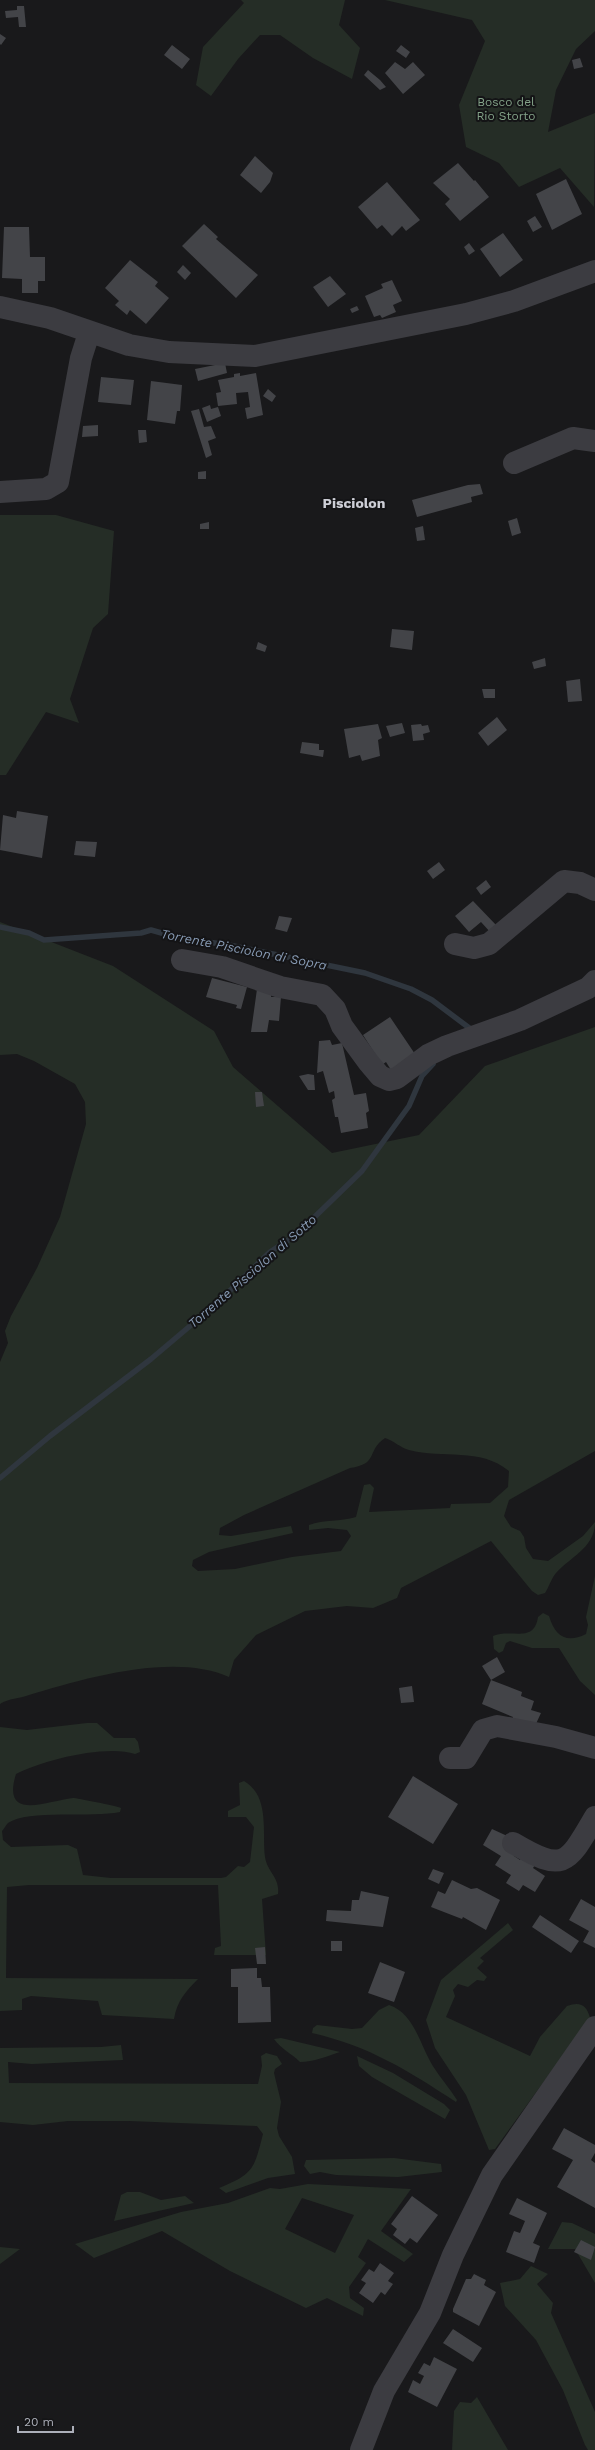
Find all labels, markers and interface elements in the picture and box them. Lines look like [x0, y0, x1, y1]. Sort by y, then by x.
park label: Bosco del Rio Storto [476, 95, 536, 123]
district label: Pisciolon [323, 495, 385, 511]
water label: Torrente Pisciolon di Sopra [160, 926, 328, 973]
water label: Torrente Pisciolon di Sotto [185, 1212, 319, 1331]
scale bar [18, 2408, 73, 2434]
text: 20 m [24, 2415, 54, 2429]

